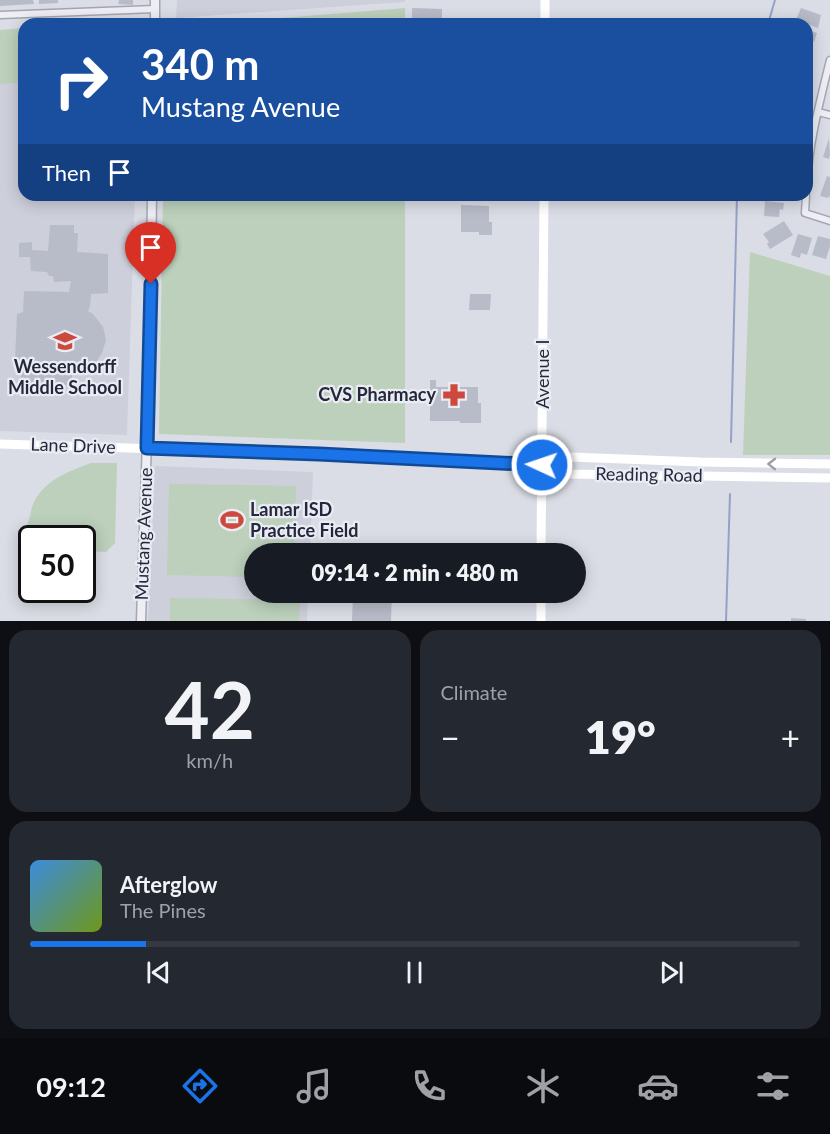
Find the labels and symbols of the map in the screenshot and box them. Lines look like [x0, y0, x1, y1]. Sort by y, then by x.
pin [125, 222, 176, 284]
school or university icon: Wessendorff Middle School [52, 328, 78, 354]
street label: Avenue I [531, 339, 553, 409]
place label: Wessendorff Middle School [8, 355, 122, 398]
pharmacy icon: CVS Pharmacy [441, 382, 467, 408]
place label: CVS Pharmacy [318, 383, 436, 405]
street label: Lane Drive [30, 433, 116, 457]
position arrow [510, 433, 574, 497]
one-way arrow [767, 458, 776, 470]
street label: Reading Road [595, 462, 703, 486]
street label: Mustang Avenue [130, 467, 156, 601]
place label: Lamar ISD Practice Field [250, 498, 359, 541]
sports icon: Lamar ISD Practice Field [219, 507, 245, 533]
speed limit sign: 50 [18, 525, 96, 603]

